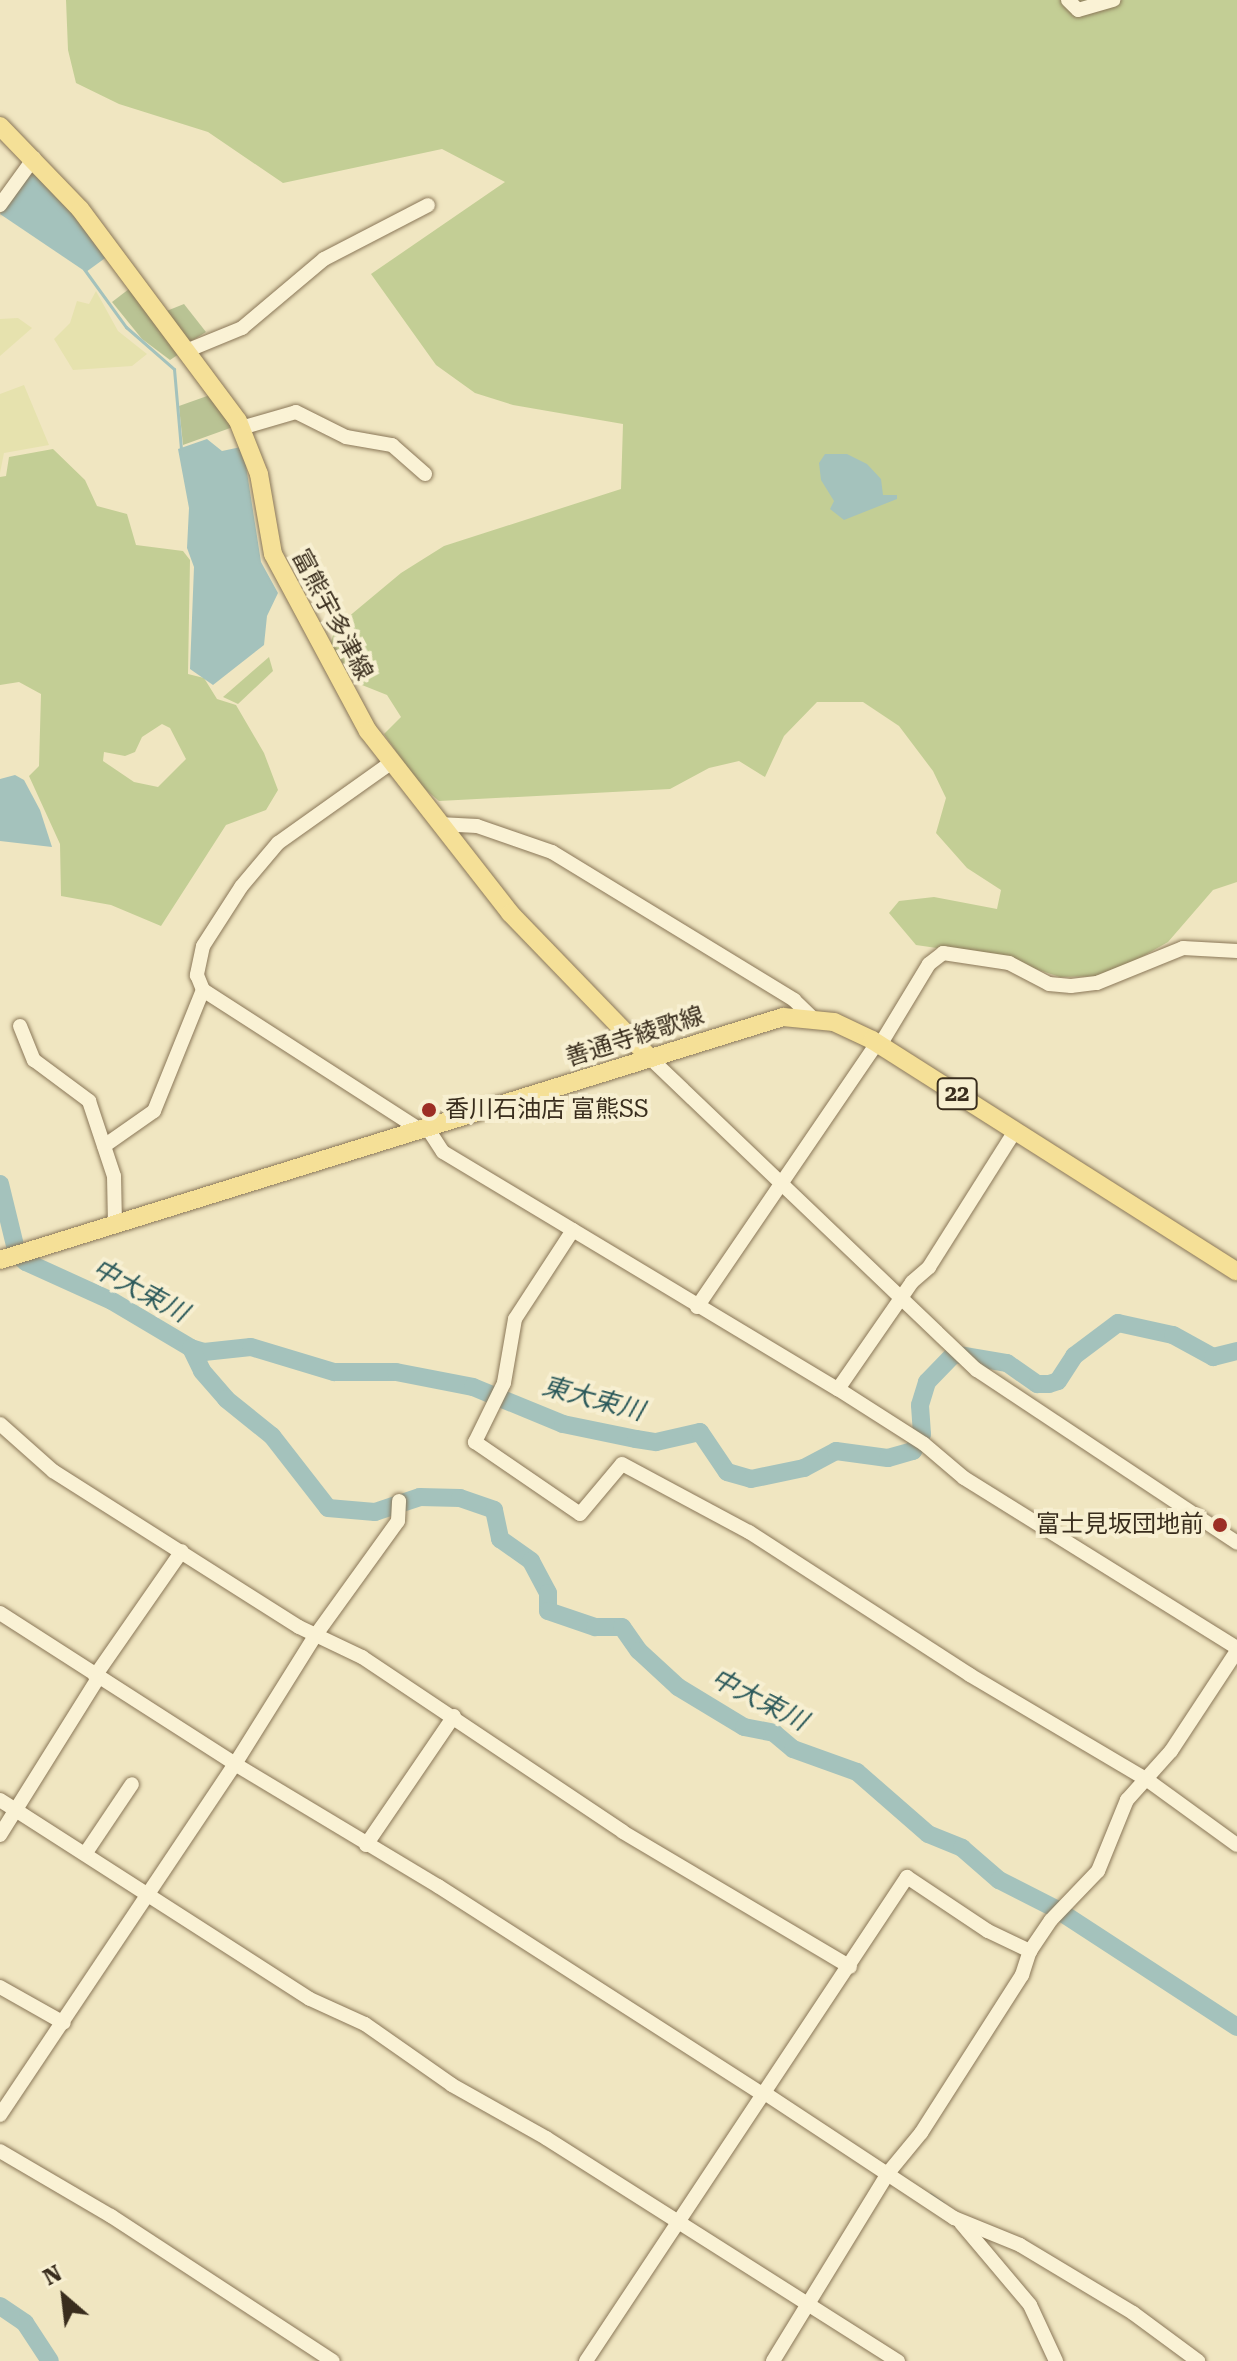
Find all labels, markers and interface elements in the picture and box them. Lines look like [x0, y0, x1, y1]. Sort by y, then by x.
street label: 富熊宇多津線 [285, 545, 379, 685]
street label: 善通寺綾歌線 [562, 1001, 708, 1073]
road number: 22 [935, 1076, 979, 1112]
place label: 香川石油店 富熊SS [445, 1096, 649, 1124]
marker: 香川石油店 富熊SS [420, 1101, 438, 1119]
water label: 中大束川 [87, 1253, 193, 1329]
water label: 東大束川 [539, 1370, 647, 1428]
place label: 富士見坂団地前 [1036, 1511, 1204, 1539]
marker: 富士見坂団地前 [1211, 1516, 1229, 1534]
water label: 中大束川 [706, 1662, 812, 1738]
north arrow [24, 2257, 104, 2337]
text: N [39, 2260, 66, 2290]

